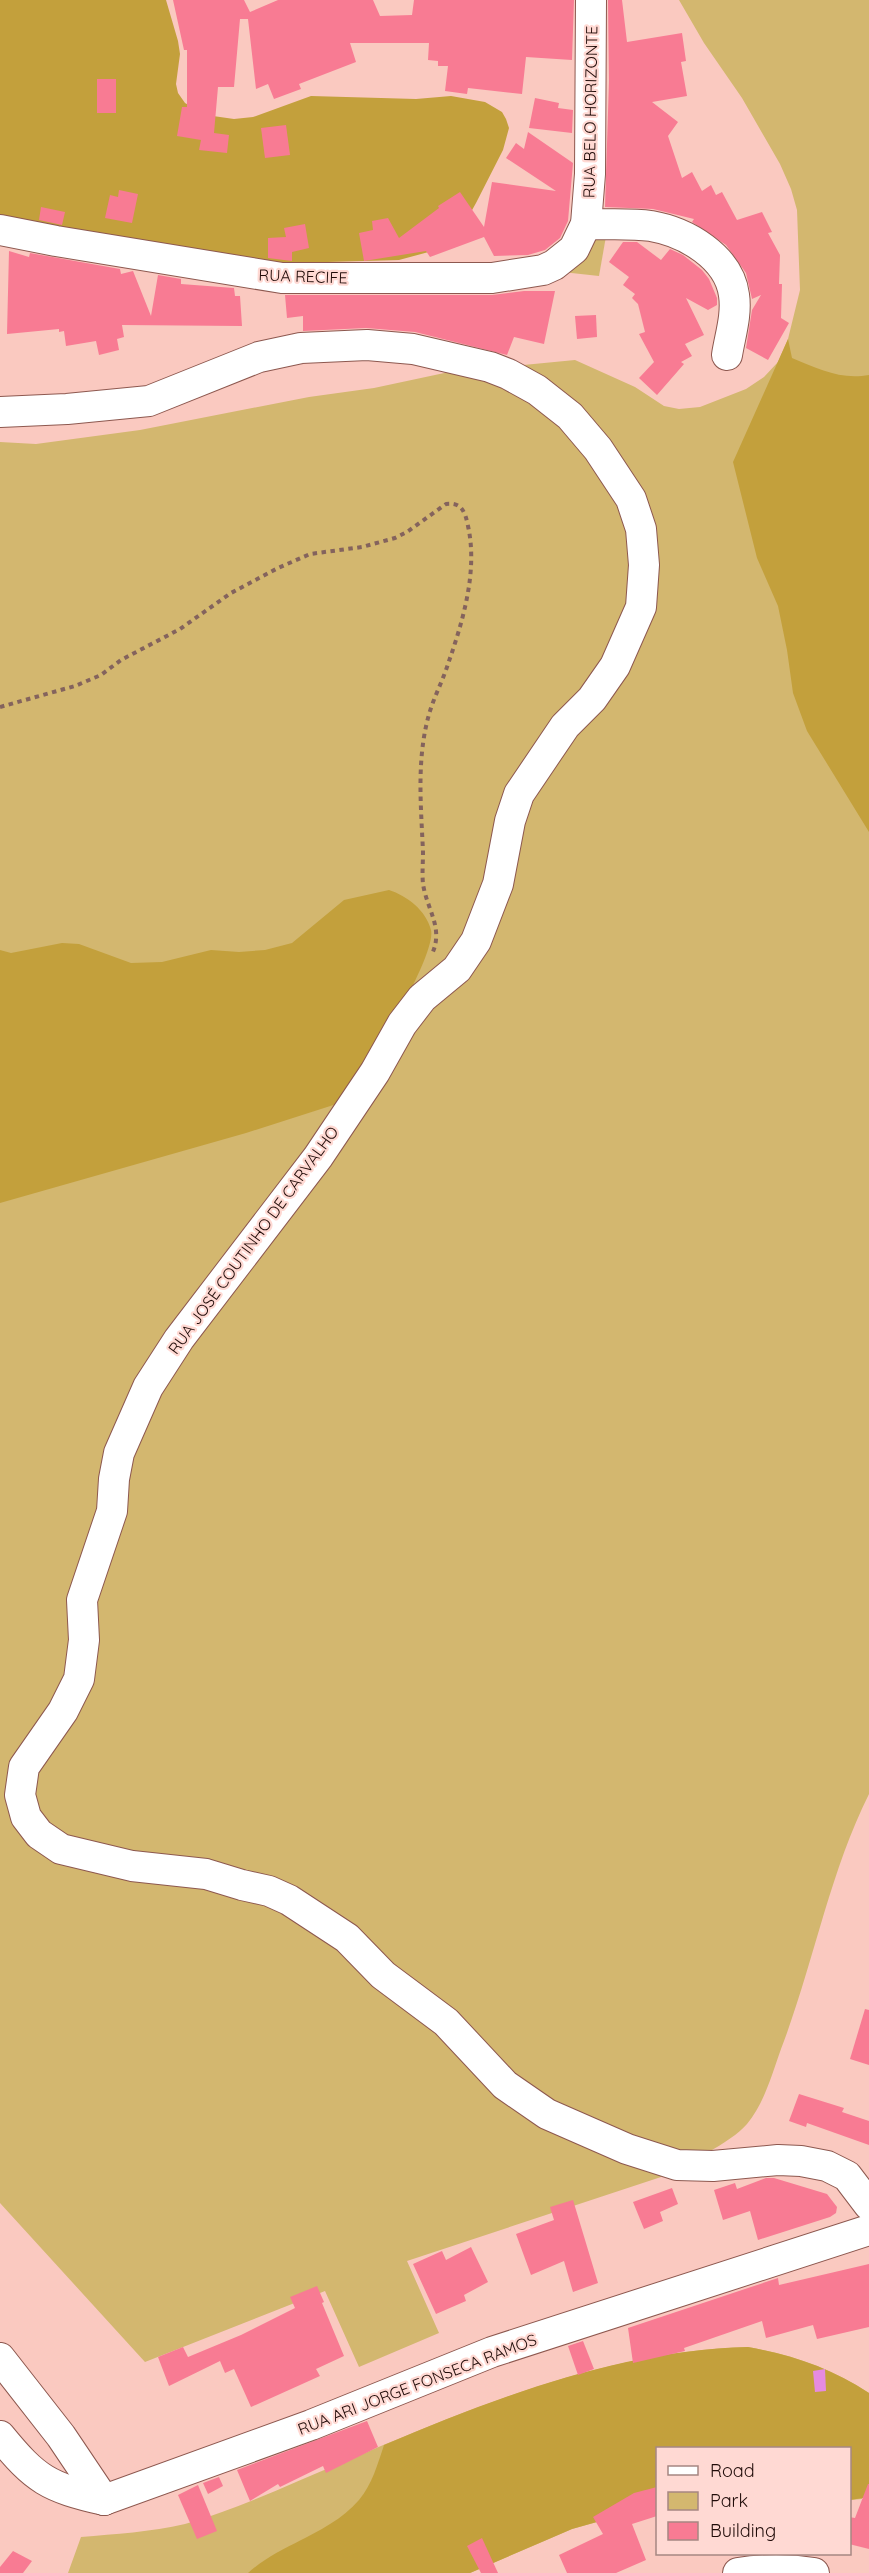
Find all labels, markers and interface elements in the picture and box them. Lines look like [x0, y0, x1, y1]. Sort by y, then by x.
street label: RUA BELO HORIZONTE [578, 26, 602, 198]
street label: RUA RECIFE [258, 264, 348, 288]
street label: RUA JOSÉ COUTINHO DE CARVALHO [163, 1122, 343, 1358]
street label: RUA ARI JORGE FONSECA RAMOS [295, 2329, 539, 2439]
legend [656, 2447, 851, 2555]
text: Road [710, 2459, 755, 2482]
text: Park [710, 2489, 748, 2512]
text: Building [710, 2519, 776, 2542]

